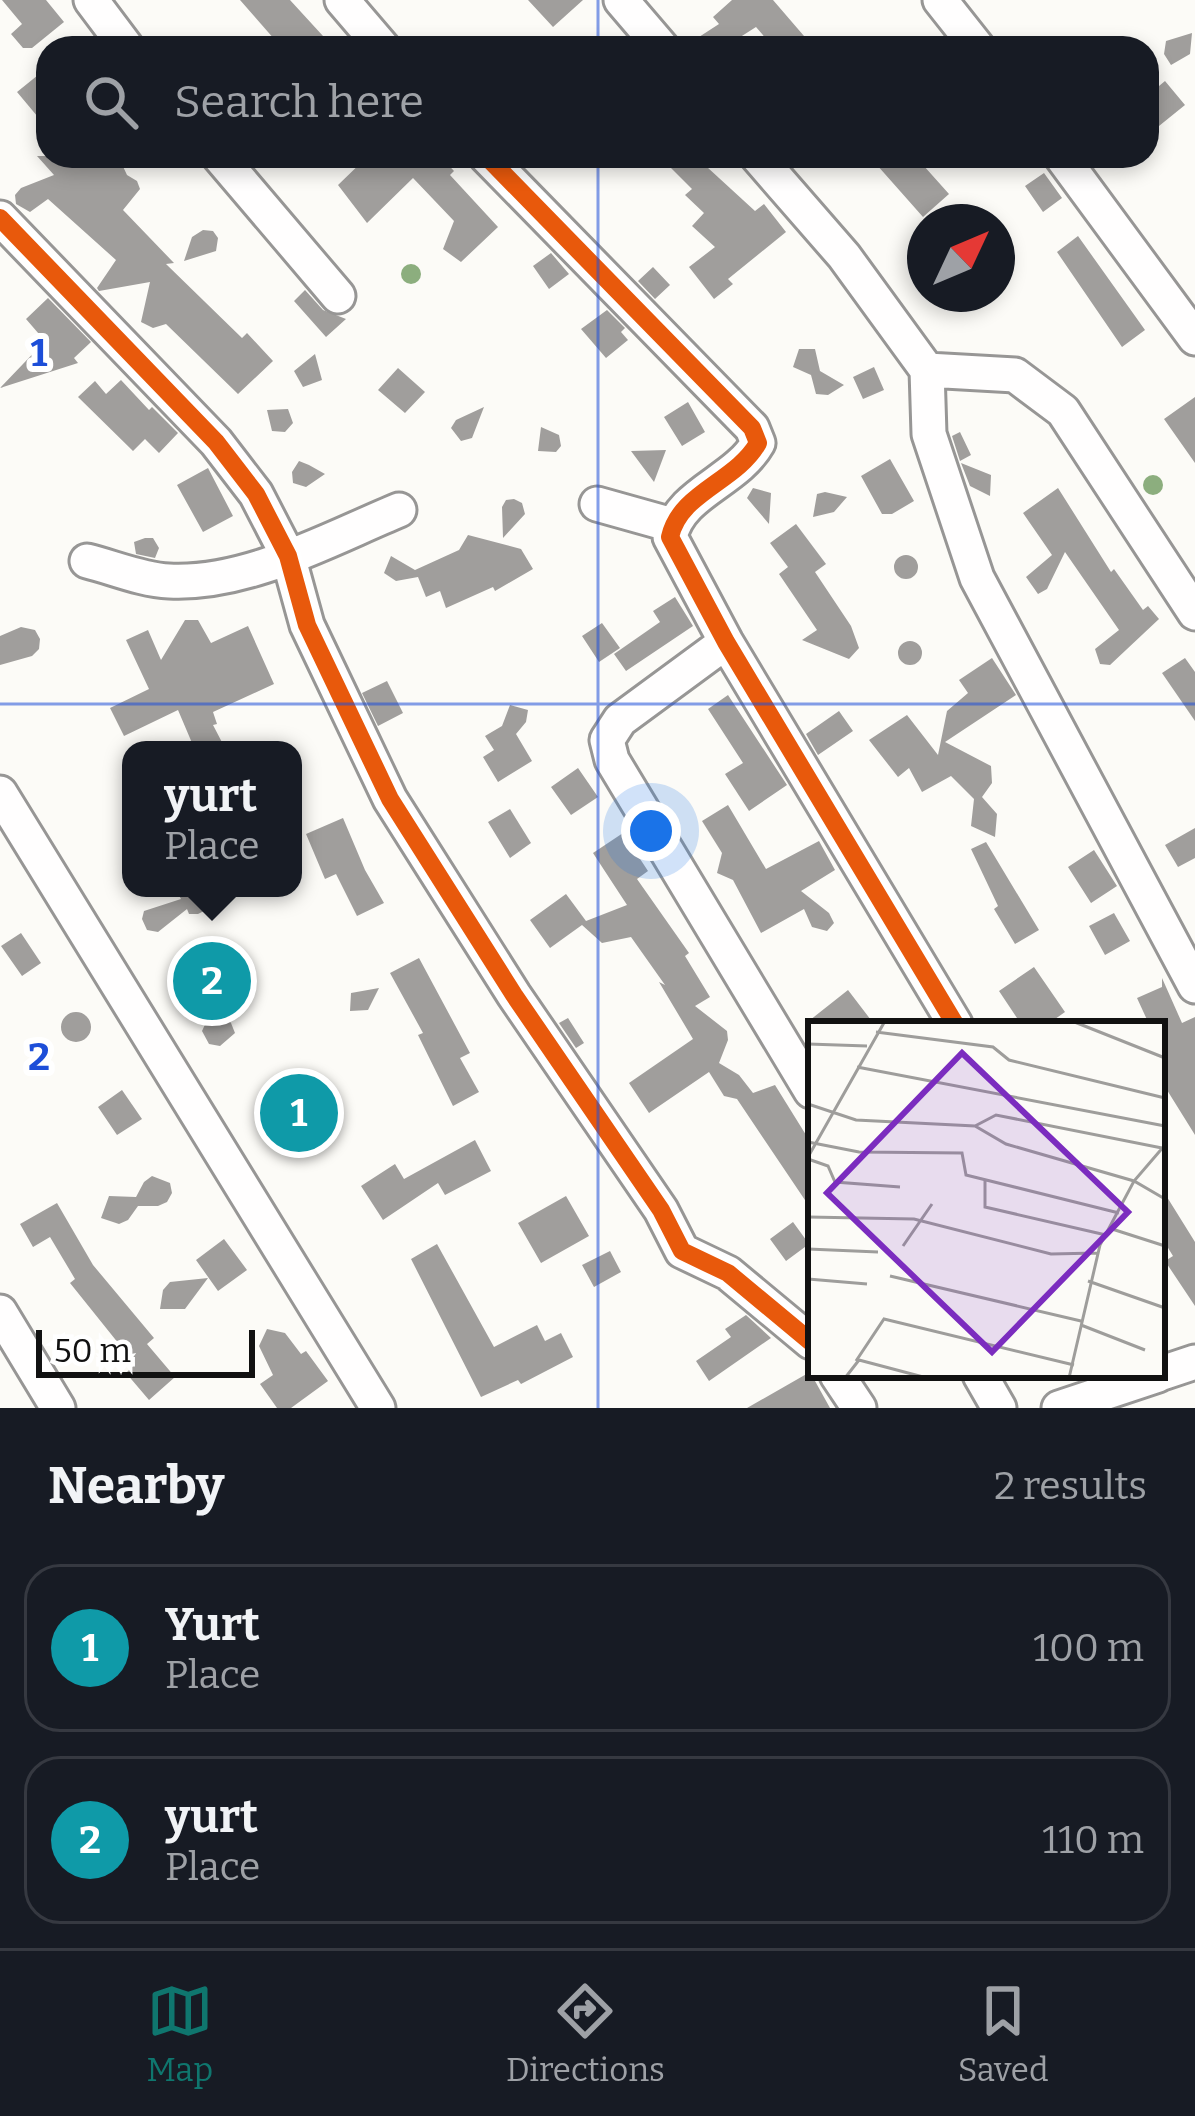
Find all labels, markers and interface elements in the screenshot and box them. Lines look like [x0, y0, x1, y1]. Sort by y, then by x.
search box [36, 36, 1159, 168]
icon: search [78, 69, 144, 135]
text: Search here [174, 75, 424, 129]
north arrow [907, 204, 1015, 312]
text: 1 [31, 330, 48, 376]
popup [122, 741, 302, 897]
text: yurt [164, 769, 257, 823]
your location [621, 801, 681, 861]
text: Place [164, 823, 260, 869]
pin: 2 [173, 936, 251, 1026]
inset map [808, 1021, 1165, 1378]
text: 2 [28, 1034, 50, 1080]
pin: 1 [260, 1068, 338, 1158]
scale bar [36, 1324, 255, 1377]
text: 50 m [54, 1331, 131, 1371]
text: Nearby [48, 1455, 224, 1517]
text: 2 results [994, 1463, 1147, 1509]
text: Yurt [165, 1598, 260, 1652]
text: 1 [82, 1625, 98, 1671]
text: 100 m [1033, 1625, 1144, 1671]
text: Place [165, 1652, 260, 1698]
text: yurt [165, 1790, 258, 1844]
text: 2 [79, 1817, 101, 1863]
text: 110 m [1042, 1817, 1144, 1863]
text: Place [165, 1844, 260, 1890]
tab: Map [147, 1978, 213, 2090]
tab: Directions [506, 1978, 665, 2090]
tab: Saved [958, 1978, 1048, 2090]

